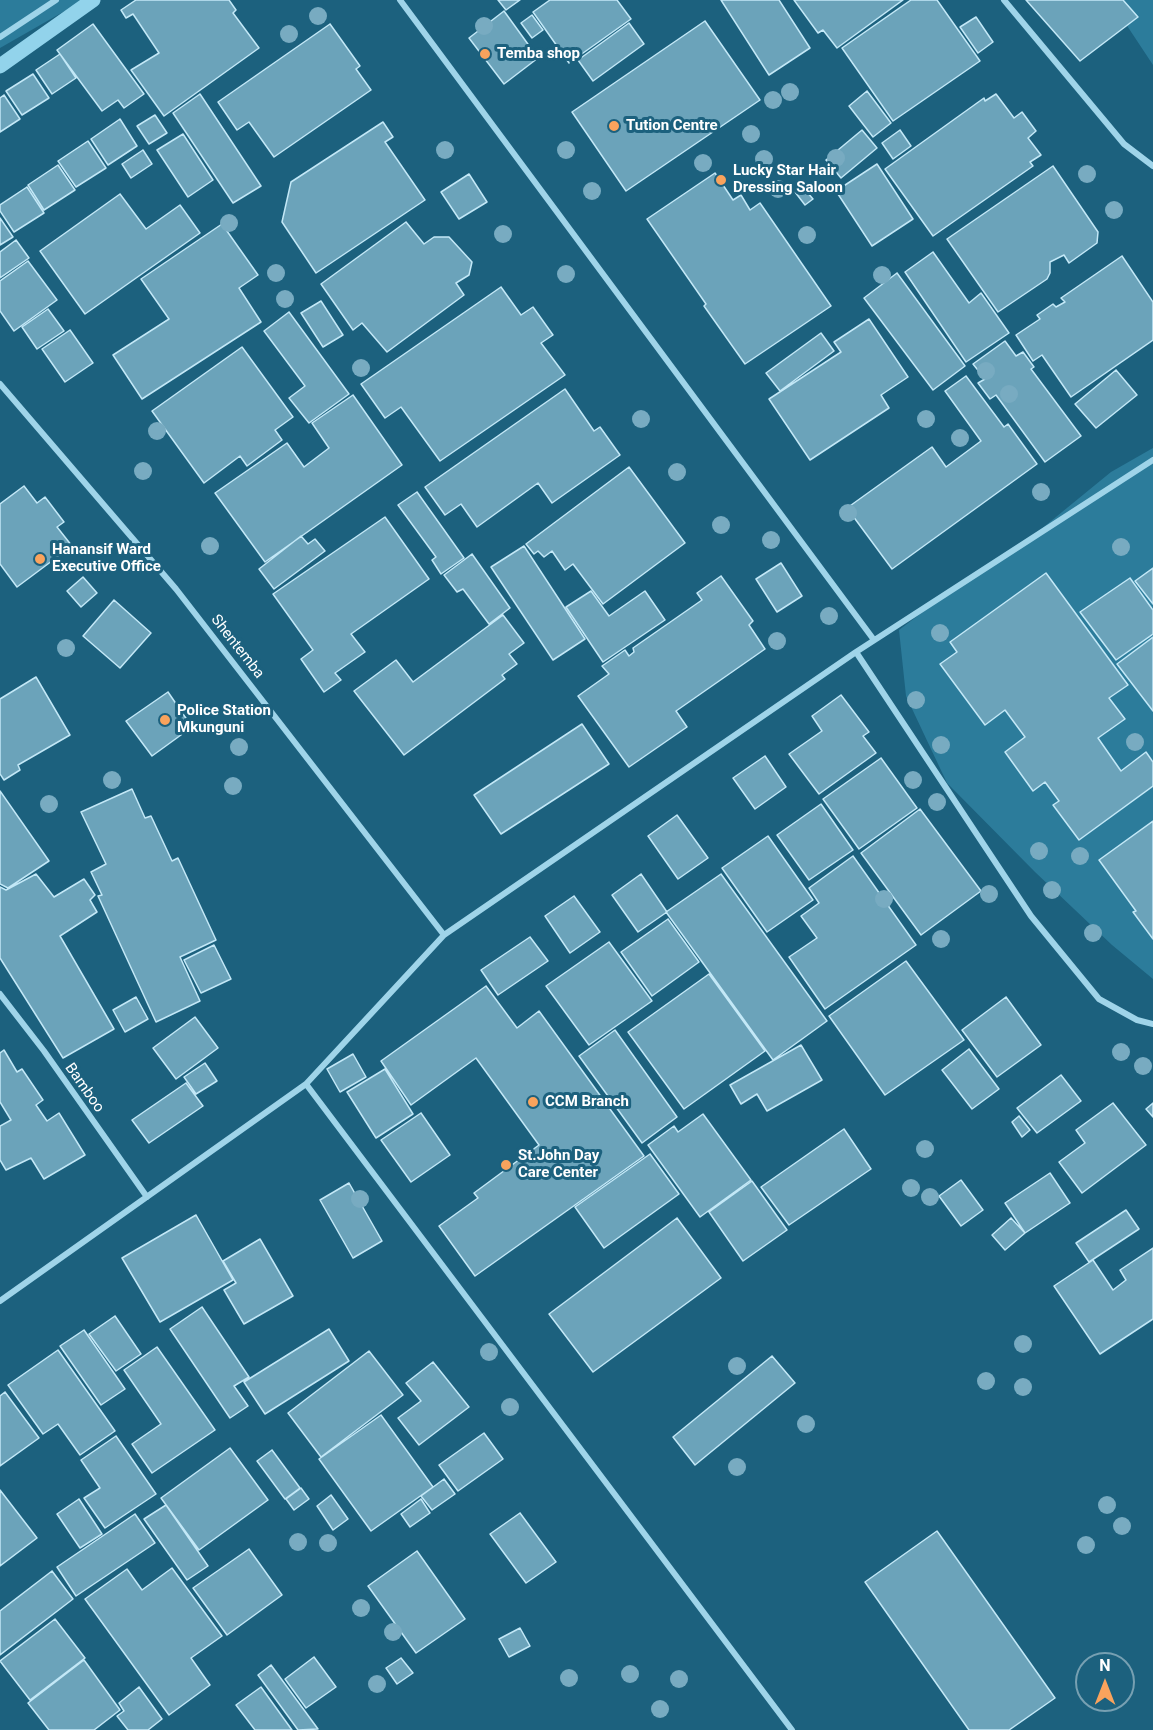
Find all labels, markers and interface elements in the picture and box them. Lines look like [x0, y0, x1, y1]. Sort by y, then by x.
place label: Temba shop [497, 45, 580, 63]
marker: Temba shop [478, 47, 492, 61]
place label: Tution Centre [626, 117, 718, 135]
marker: Tution Centre [607, 119, 621, 133]
place label: Lucky Star Hair Dressing Saloon [733, 162, 843, 197]
marker: Lucky Star Hair Dressing Saloon [714, 173, 728, 187]
place label: Hanansif Ward Executive Office [52, 541, 161, 576]
marker: Hanansif Ward Executive Office [33, 552, 47, 566]
street label: Shentemba [207, 612, 267, 682]
place label: Police Station Mkunguni [177, 702, 271, 737]
marker: Police Station Mkunguni [158, 713, 172, 727]
street label: Bamboo [61, 1060, 107, 1116]
place label: CCM Branch [545, 1093, 629, 1111]
marker: CCM Branch [526, 1095, 540, 1109]
place label: St.John Day Care Center [518, 1147, 599, 1182]
marker: St.John Day Care Center [499, 1158, 513, 1172]
north arrow [1075, 1652, 1135, 1712]
text: N [1099, 1656, 1111, 1675]

